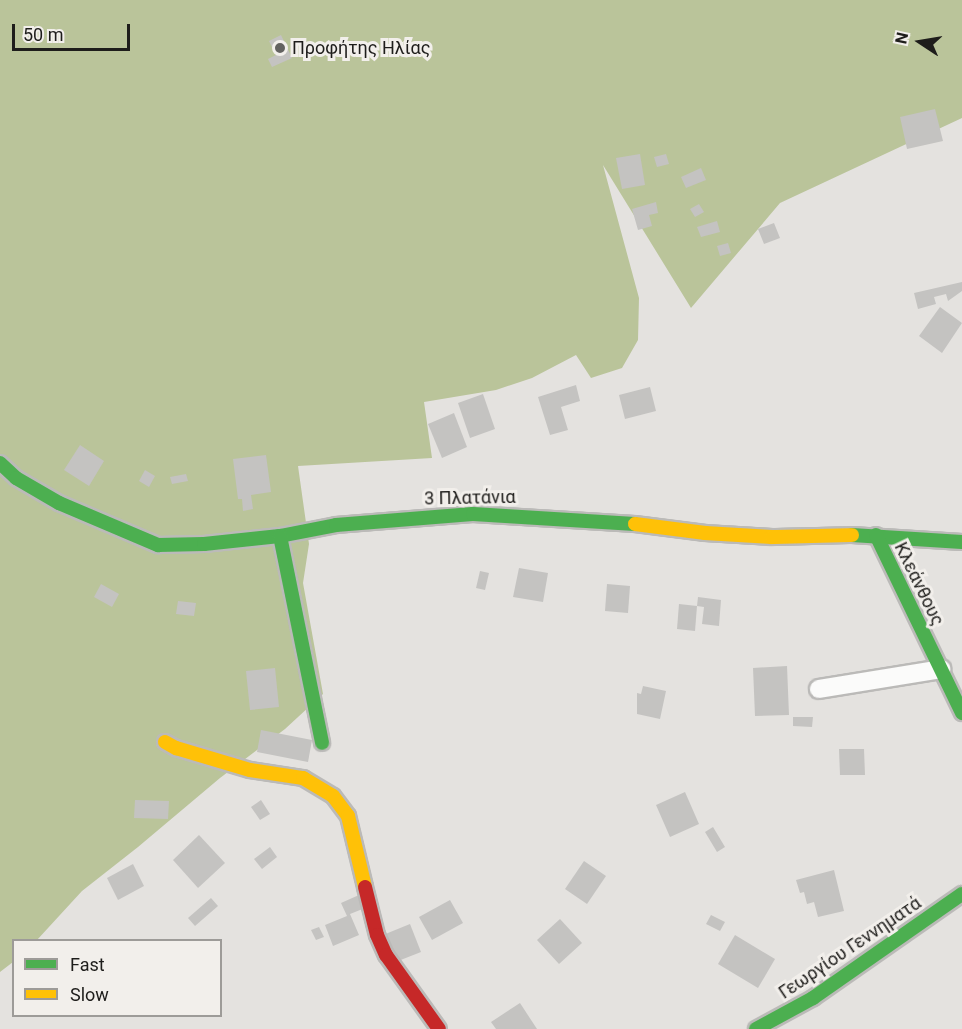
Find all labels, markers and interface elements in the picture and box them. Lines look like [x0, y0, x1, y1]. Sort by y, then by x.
scale bar [15, 12, 134, 50]
north arrow [890, 12, 950, 72]
text: 50 m [23, 24, 63, 45]
text: N [891, 31, 912, 46]
place label: Προφήτης Ηλίας [292, 37, 430, 59]
marker: Προφήτης Ηλίας [273, 41, 287, 55]
street label: 3 Πλατάνια [424, 486, 516, 510]
street label: Κλεάνθους [890, 539, 948, 629]
street label: Γεωργίου Γεννηματά [775, 892, 925, 1004]
legend [12, 939, 222, 1017]
text: Fast [70, 954, 105, 975]
text: Slow [70, 984, 109, 1005]

